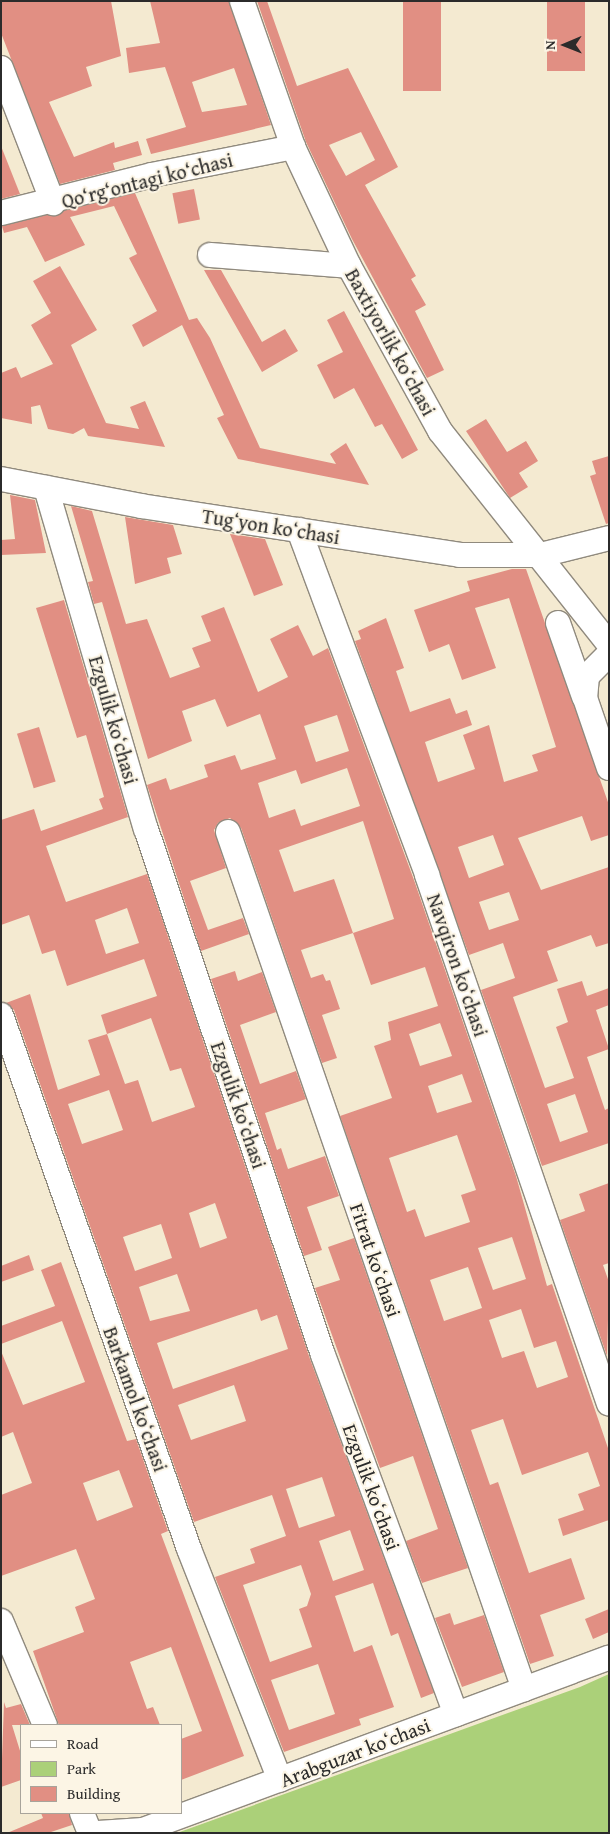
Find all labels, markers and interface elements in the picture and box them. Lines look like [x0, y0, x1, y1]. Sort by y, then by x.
north arrow [540, 20, 590, 70]
text: N [540, 40, 560, 50]
street label: Qo‘rg‘ontagi ko‘chasi [59, 147, 235, 213]
street label: Baxtiyorlik koʻchasi [341, 264, 441, 420]
street label: Tugʻyon koʻchasi [200, 503, 342, 549]
street label: Ezgulik koʻchasi [84, 653, 144, 787]
street label: Navqiron koʻchasi [422, 890, 494, 1040]
street label: Ezgulik koʻchasi [206, 1038, 272, 1172]
street label: Fitrat koʻchasi [345, 1200, 407, 1320]
street label: Barkamol koʻchasi [99, 1323, 173, 1475]
street label: Ezgulik koʻchasi [338, 1421, 406, 1553]
street label: Arabguzar koʻchasi [277, 1712, 433, 1792]
legend [20, 1724, 182, 1814]
text: Road [67, 1733, 98, 1754]
text: Park [67, 1758, 96, 1779]
text: Building [67, 1783, 120, 1804]

